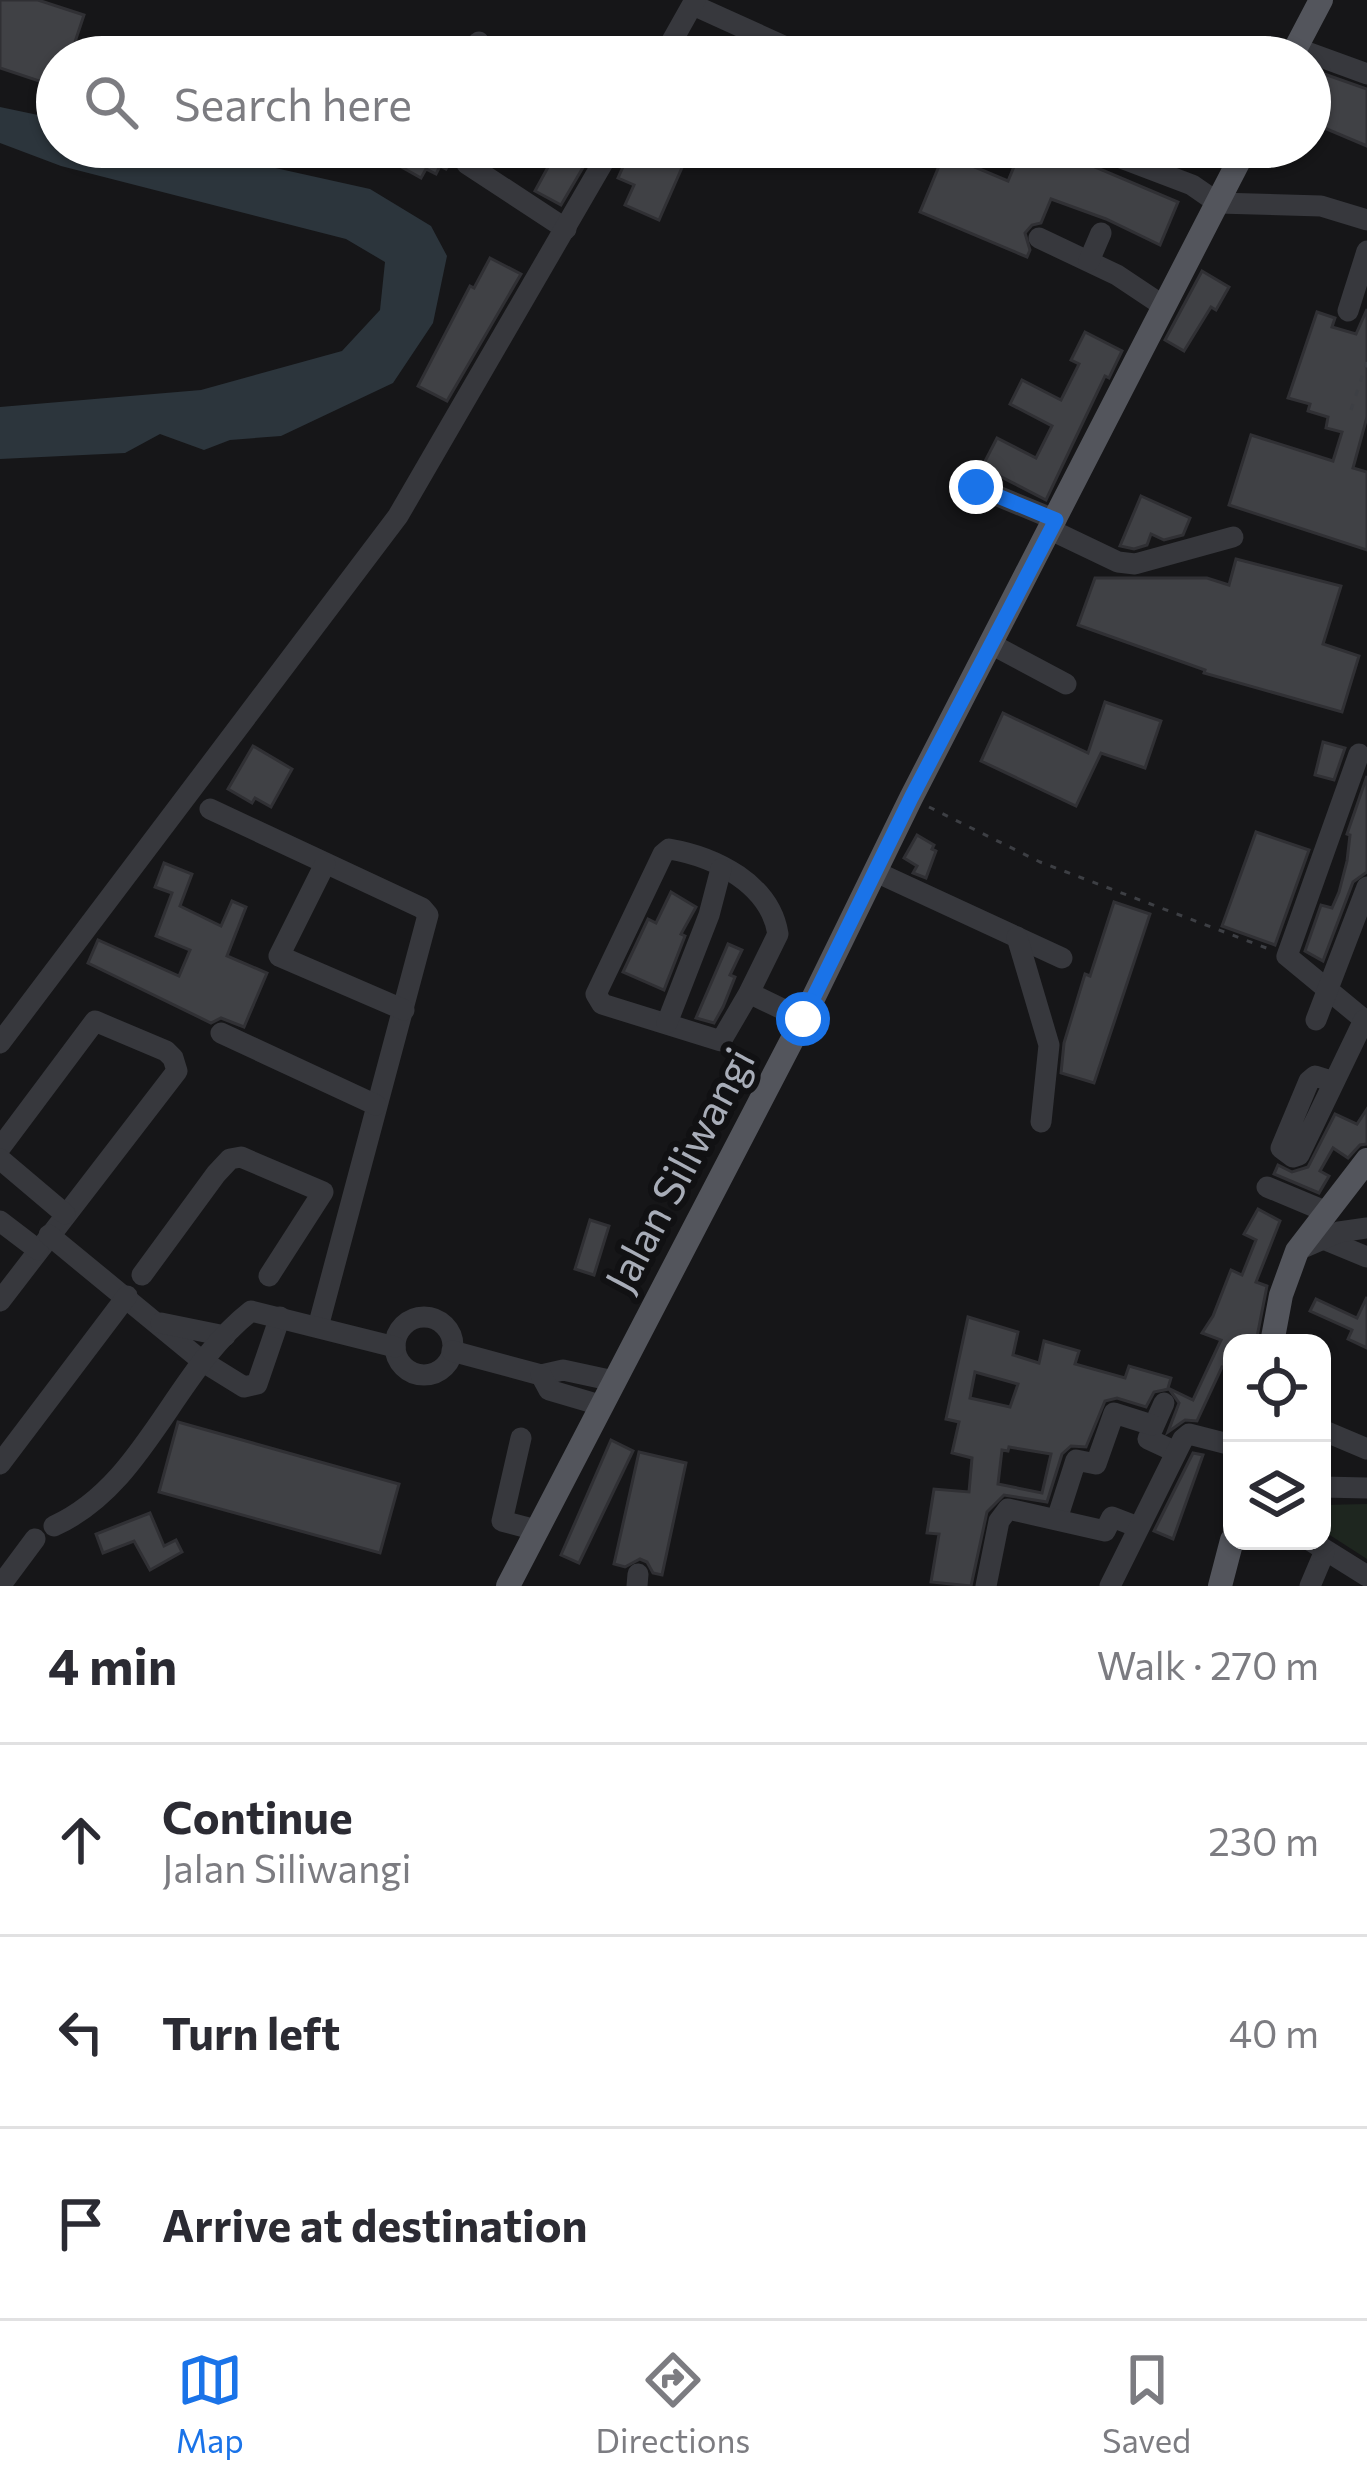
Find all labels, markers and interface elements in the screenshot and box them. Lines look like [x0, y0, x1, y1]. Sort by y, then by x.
search box [36, 36, 1331, 168]
icon: search [78, 69, 144, 135]
text: Search here [174, 75, 412, 130]
route end [949, 460, 1003, 514]
route start [776, 992, 830, 1046]
street label: Jalan Siliwangi [592, 1038, 764, 1300]
map controls [1223, 1334, 1331, 1550]
button: locate [1223, 1334, 1331, 1442]
button: layers [1223, 1442, 1331, 1550]
text: 4 min [48, 1633, 177, 1696]
text: Walk · 270 m [1097, 1640, 1319, 1688]
text: Continue [162, 1788, 353, 1843]
icon: ahead [48, 1807, 114, 1873]
text: 230 m [1208, 1816, 1319, 1864]
text: Jalan Siliwangi [162, 1843, 411, 1891]
icon: left [48, 1999, 114, 2065]
text: Turn left [162, 2004, 340, 2059]
text: 40 m [1229, 2008, 1319, 2056]
icon: arrive [48, 2191, 114, 2257]
text: Arrive at destination [162, 2196, 588, 2251]
tab: Map [176, 2347, 244, 2460]
tab: Directions [596, 2347, 750, 2460]
tab: Saved [1102, 2347, 1191, 2460]

